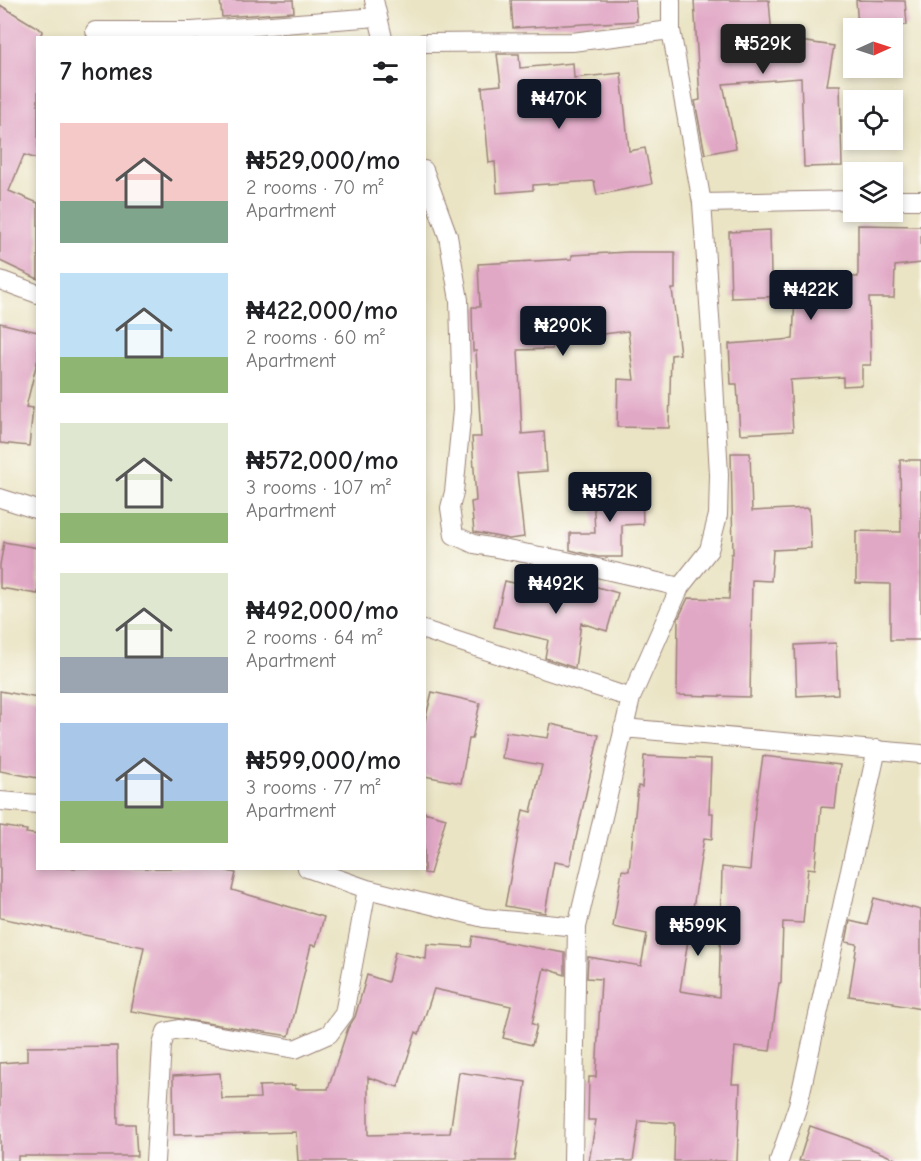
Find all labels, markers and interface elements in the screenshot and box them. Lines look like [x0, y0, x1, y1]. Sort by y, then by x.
north arrow [843, 18, 903, 78]
map controls [843, 18, 903, 222]
pin: ₦529K [721, 24, 805, 75]
text: ₦529K [735, 32, 791, 55]
icon: filters [369, 56, 402, 89]
text: 7 homes [60, 57, 153, 87]
pin: ₦470K [517, 79, 601, 130]
text: ₦470K [531, 87, 587, 110]
button: locate [843, 90, 903, 150]
text: ₦529,000/mo [246, 146, 400, 176]
icon: home [108, 147, 180, 219]
button: layers [843, 162, 903, 222]
text: 2 rooms · 70 m² [246, 176, 383, 199]
text: Apartment [246, 199, 336, 222]
pin: ₦422K [769, 270, 853, 321]
text: ₦422K [783, 278, 839, 301]
text: ₦422,000/mo [246, 296, 398, 326]
icon: home [108, 297, 180, 369]
pin: ₦290K [521, 306, 605, 357]
text: ₦290K [534, 314, 592, 337]
text: 2 rooms · 60 m² [246, 326, 385, 349]
text: Apartment [246, 349, 336, 372]
text: ₦572,000/mo [246, 446, 398, 476]
icon: home [108, 447, 180, 519]
pin: ₦572K [568, 472, 652, 523]
text: 3 rooms · 107 m² [246, 476, 391, 499]
text: ₦572K [582, 480, 638, 503]
text: Apartment [246, 499, 336, 522]
pin: ₦492K [514, 564, 598, 615]
text: ₦492K [528, 572, 584, 595]
text: ₦492,000/mo [246, 596, 399, 626]
icon: home [108, 597, 180, 669]
text: 2 rooms · 64 m² [246, 626, 382, 649]
text: Apartment [246, 649, 336, 672]
text: ₦599,000/mo [246, 746, 401, 776]
icon: home [108, 747, 180, 819]
text: 3 rooms · 77 m² [246, 776, 380, 799]
text: Apartment [246, 799, 336, 822]
pin: ₦599K [656, 906, 740, 957]
text: ₦599K [669, 914, 727, 937]

